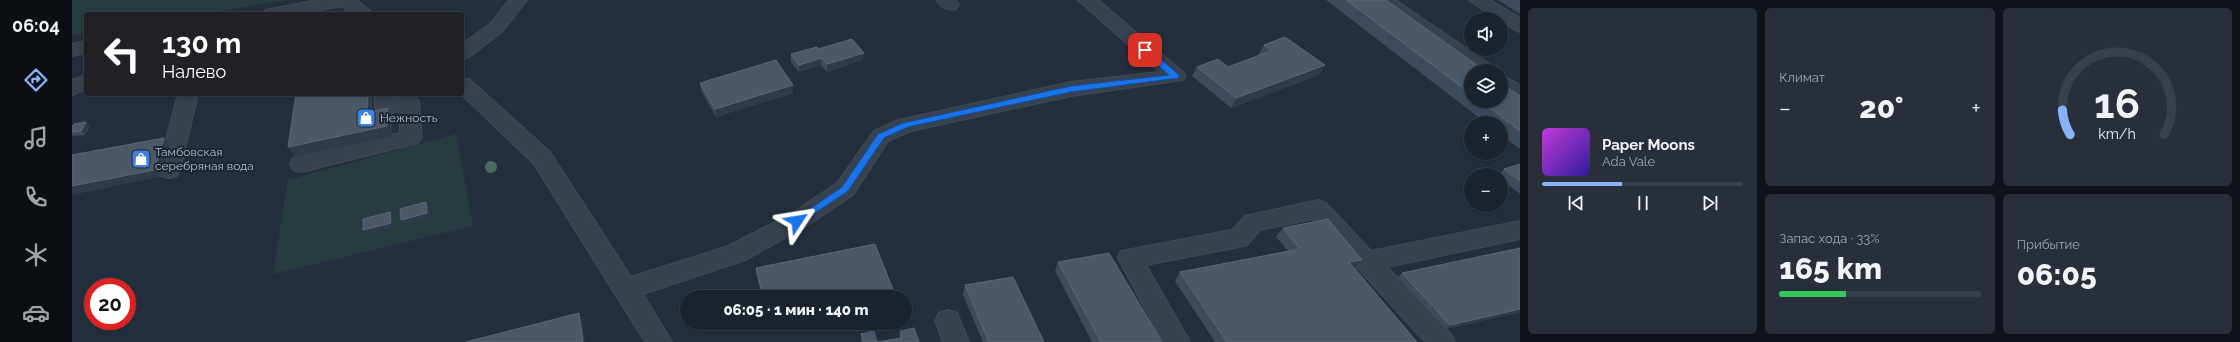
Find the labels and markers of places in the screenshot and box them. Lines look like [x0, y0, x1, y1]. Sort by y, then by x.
pin [1128, 33, 1162, 67]
shop icon: Нежность [355, 107, 377, 129]
place label: Нежность [380, 111, 438, 125]
place label: Тамбовская серебряная вода [155, 145, 254, 173]
shop icon: Тамбовская серебряная вода [130, 148, 152, 170]

